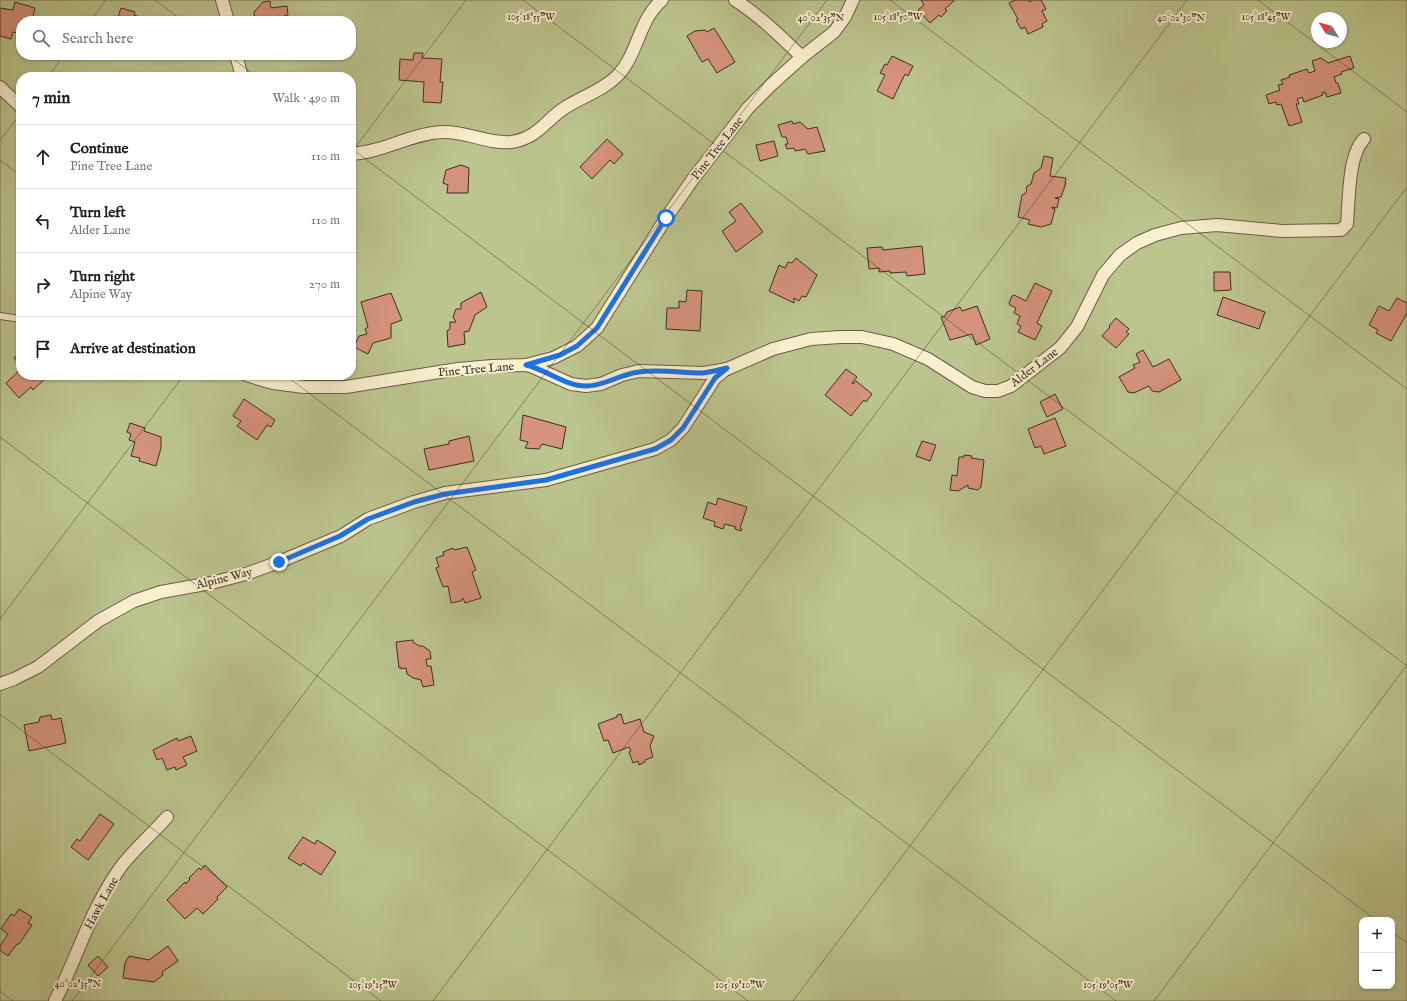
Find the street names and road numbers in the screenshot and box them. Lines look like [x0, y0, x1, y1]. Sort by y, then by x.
street label: Pine Tree Lane [688, 113, 747, 183]
street label: Alder Lane [1007, 344, 1062, 391]
street label: Pine Tree Lane [437, 359, 515, 380]
street label: Alpine Way [194, 564, 254, 594]
street label: Hawk Lane [81, 874, 122, 932]

